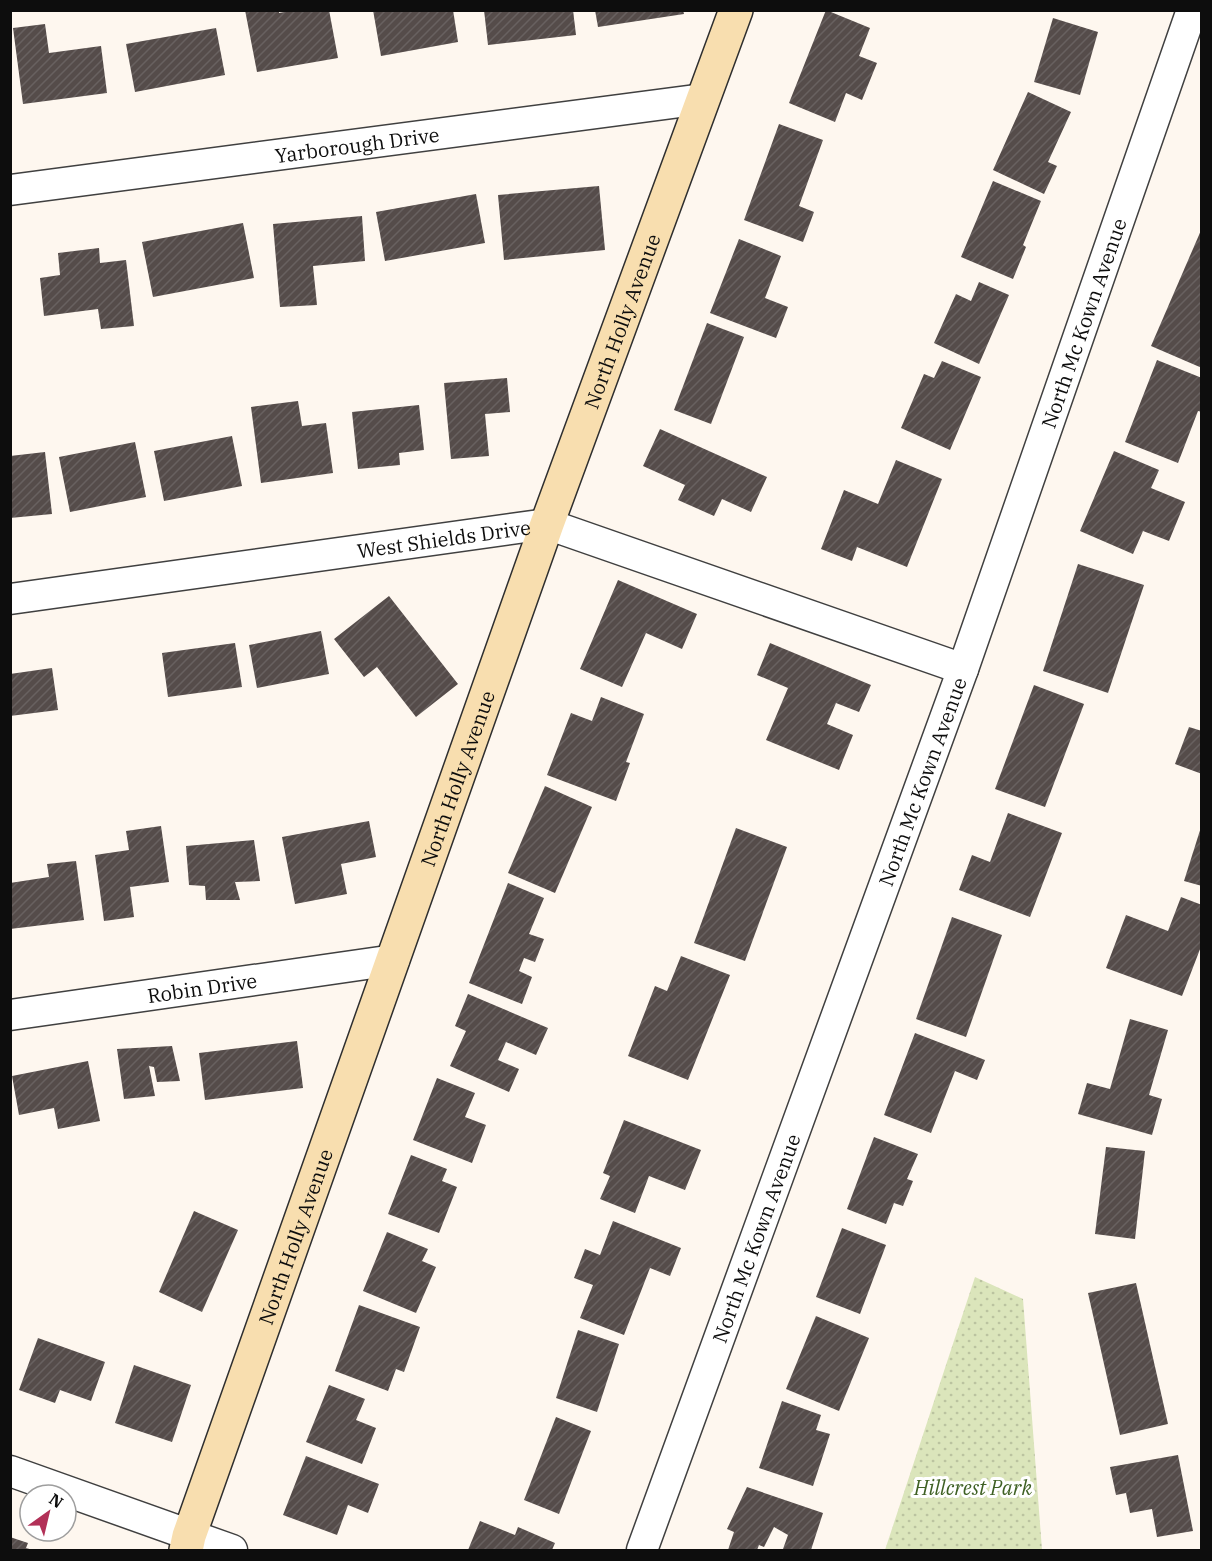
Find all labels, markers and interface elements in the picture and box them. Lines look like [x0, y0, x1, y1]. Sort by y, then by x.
street label: Yarborough Drive [273, 120, 441, 169]
street label: North Mc Kown Avenue [1034, 214, 1132, 432]
street label: North Holly Avenue [577, 230, 666, 412]
street label: West Shields Drive [355, 513, 532, 564]
street label: North Mc Kown Avenue [872, 673, 972, 890]
street label: North Holly Avenue [414, 687, 501, 870]
street label: Robin Drive [145, 966, 259, 1009]
street label: North Mc Kown Avenue [705, 1130, 806, 1346]
street label: North Holly Avenue [251, 1145, 338, 1328]
park label: Hillcrest Park [913, 1474, 1032, 1501]
north arrow [18, 1483, 78, 1543]
text: N [46, 1489, 67, 1512]

